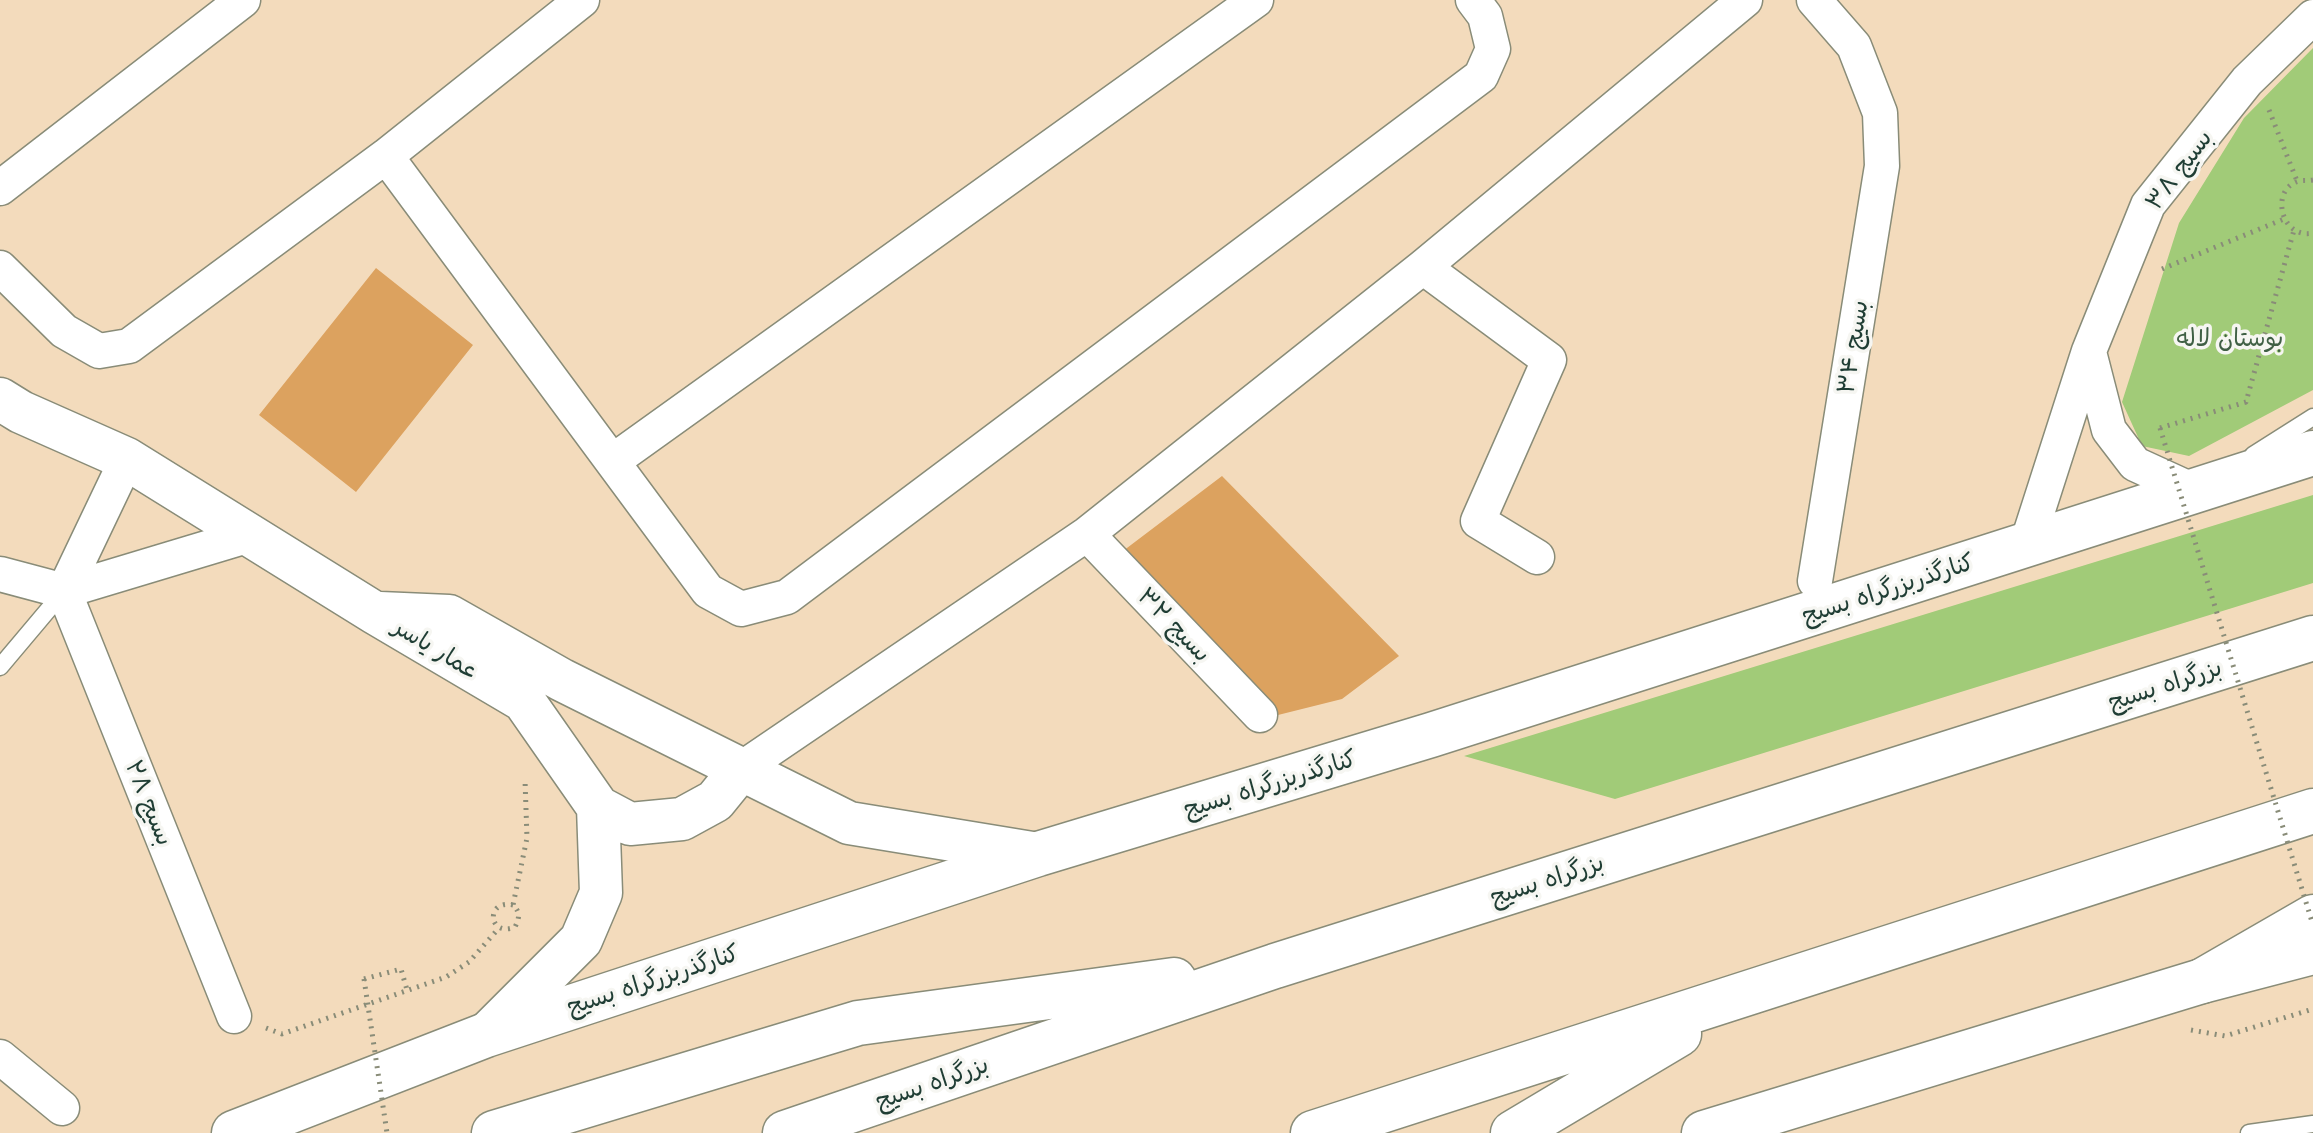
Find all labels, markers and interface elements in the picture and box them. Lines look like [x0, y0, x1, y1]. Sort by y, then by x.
street label: بسیج ۳۸ [2140, 124, 2218, 216]
street label: بسیج ۳۴ [1831, 298, 1875, 396]
park label: بوستان لاله [2177, 325, 2283, 353]
street label: کنارگذربزرگراه بسیج [1798, 548, 1978, 630]
street label: بسیج ۳۲ [1132, 582, 1216, 668]
street label: عمار یاسر [388, 612, 484, 686]
street label: بزرگراه بسیج [2104, 653, 2226, 717]
street label: کنارگذربزرگراه بسیج [1180, 744, 1360, 824]
street label: بسیج ۲۸ [119, 756, 179, 850]
street label: بزرگراه بسیج [1486, 848, 1608, 912]
street label: کنارگذربزرگراه بسیج [563, 939, 743, 1021]
street label: بزرگراه بسیج [872, 1050, 992, 1116]

